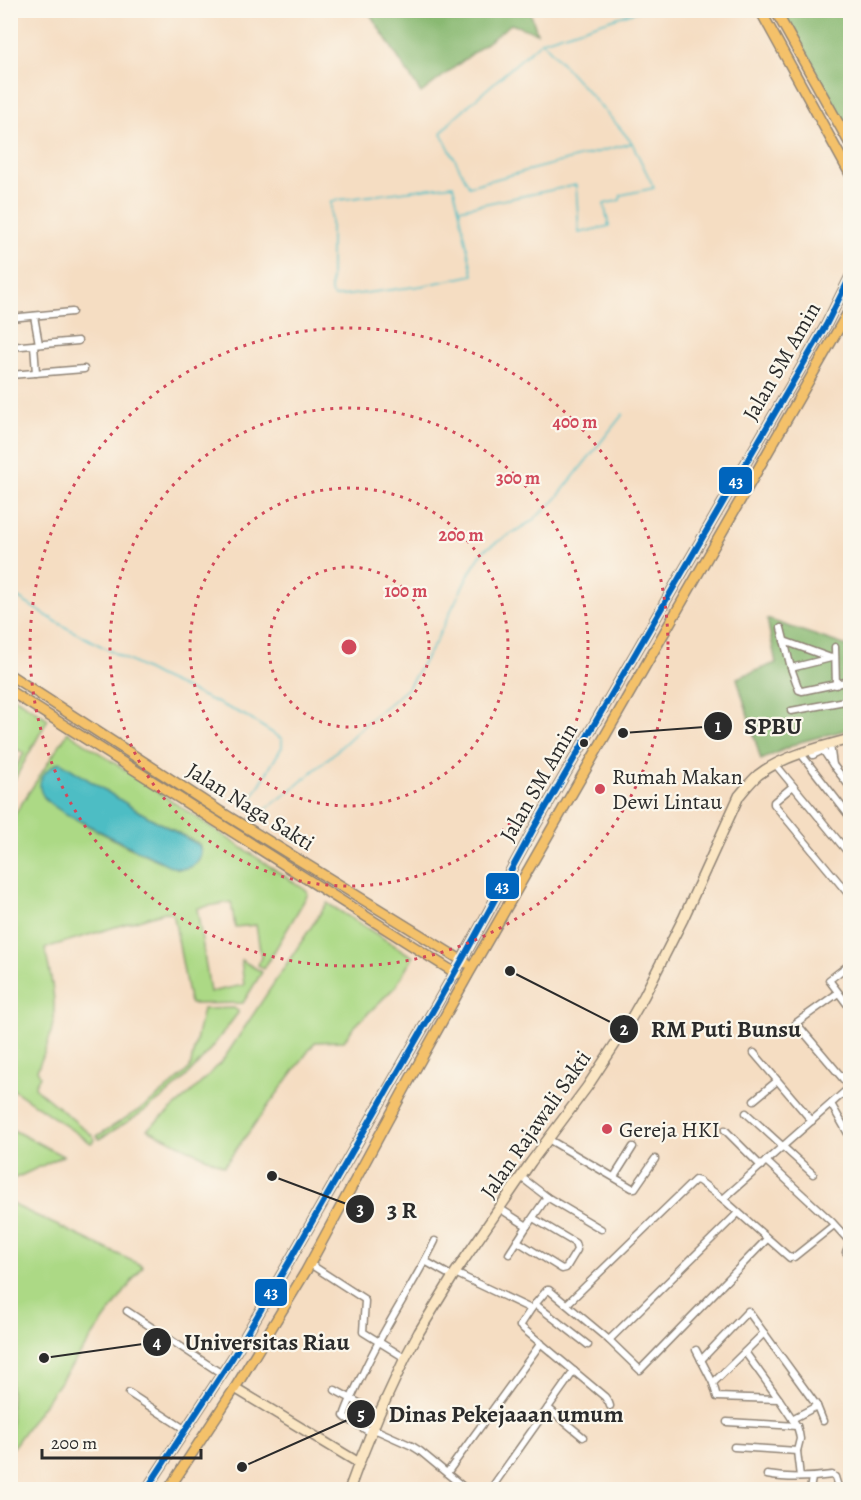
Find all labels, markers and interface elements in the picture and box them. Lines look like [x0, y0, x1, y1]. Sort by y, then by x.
street label: Jalan SM Amin [736, 297, 828, 426]
text: 400 m [553, 410, 597, 434]
text: 300 m [496, 466, 540, 490]
line badge: 43 [718, 466, 753, 495]
text: 43 [729, 471, 743, 493]
text: 200 m [438, 523, 484, 547]
text: 100 m [385, 579, 427, 603]
centre of rings [339, 637, 359, 657]
callout: SPBU [703, 705, 814, 747]
text: SPBU [744, 710, 802, 742]
text: 1 [715, 714, 722, 738]
street label: Jalan SM Amin [493, 718, 585, 847]
unlabelled marker [578, 737, 590, 749]
street label: Jalan Naga Sakti [181, 756, 320, 858]
place label: Rumah Makan Dewi Lintau [612, 762, 743, 817]
marker: Rumah Makan Dewi Lintau [593, 782, 607, 796]
line badge: 43 [485, 872, 520, 900]
text: 43 [495, 876, 509, 898]
callout: RM Puti Bunsu [609, 1008, 814, 1050]
text: RM Puti Bunsu [651, 1013, 802, 1045]
text: 2 [620, 1017, 629, 1041]
street label: Jalan Rajawali Sakti [473, 1044, 598, 1205]
place label: Gereja HKI [619, 1115, 720, 1145]
marker: Gereja HKI [600, 1122, 614, 1136]
callout: 3 R [345, 1188, 429, 1230]
text: 3 R [387, 1194, 418, 1226]
text: 3 [356, 1197, 364, 1221]
line badge: 43 [254, 1278, 288, 1307]
text: 43 [264, 1282, 278, 1304]
callout: Universitas Riau [142, 1321, 361, 1363]
text: Universitas Riau [185, 1326, 350, 1358]
text: 4 [153, 1330, 162, 1354]
callout: Dinas Pekejaaan umum [346, 1393, 635, 1435]
text: Dinas Pekejaaan umum [388, 1398, 624, 1430]
text: 5 [357, 1402, 365, 1426]
scale bar [42, 1422, 201, 1460]
text: 200 m [51, 1431, 97, 1455]

